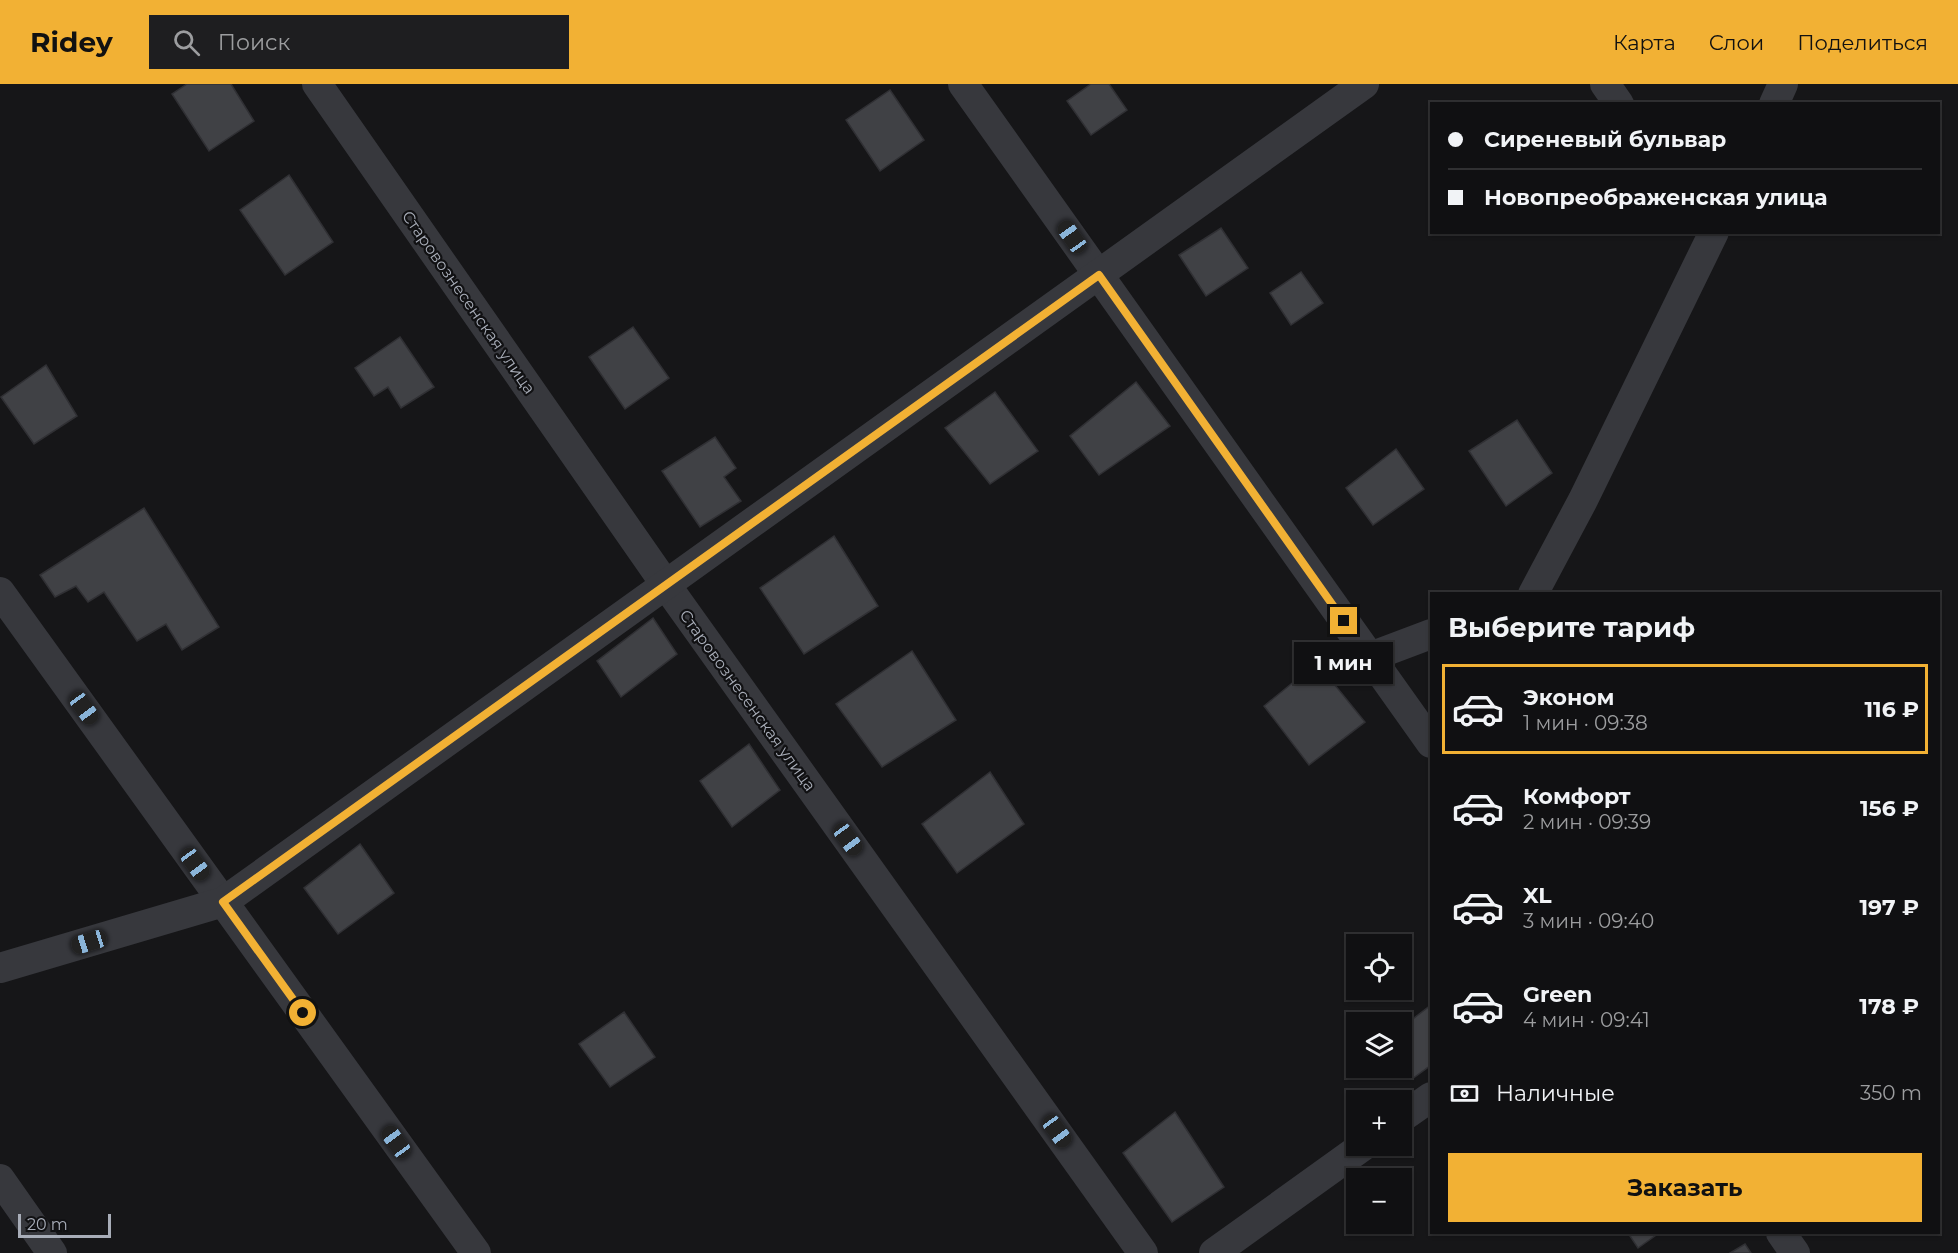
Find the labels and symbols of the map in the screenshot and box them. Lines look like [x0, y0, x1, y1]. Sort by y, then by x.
street label: Старовознесенская улица [398, 207, 539, 398]
car [1054, 217, 1090, 257]
street label: Старовознесенская улица [675, 606, 820, 795]
route end [1330, 607, 1357, 634]
callout: 1 мин [1294, 642, 1394, 684]
car [66, 688, 102, 728]
car [830, 819, 866, 859]
car [177, 844, 213, 884]
car [69, 928, 109, 956]
route start [289, 999, 316, 1026]
car [1039, 1111, 1075, 1151]
car [378, 1122, 414, 1162]
scale bar [18, 1211, 111, 1238]

